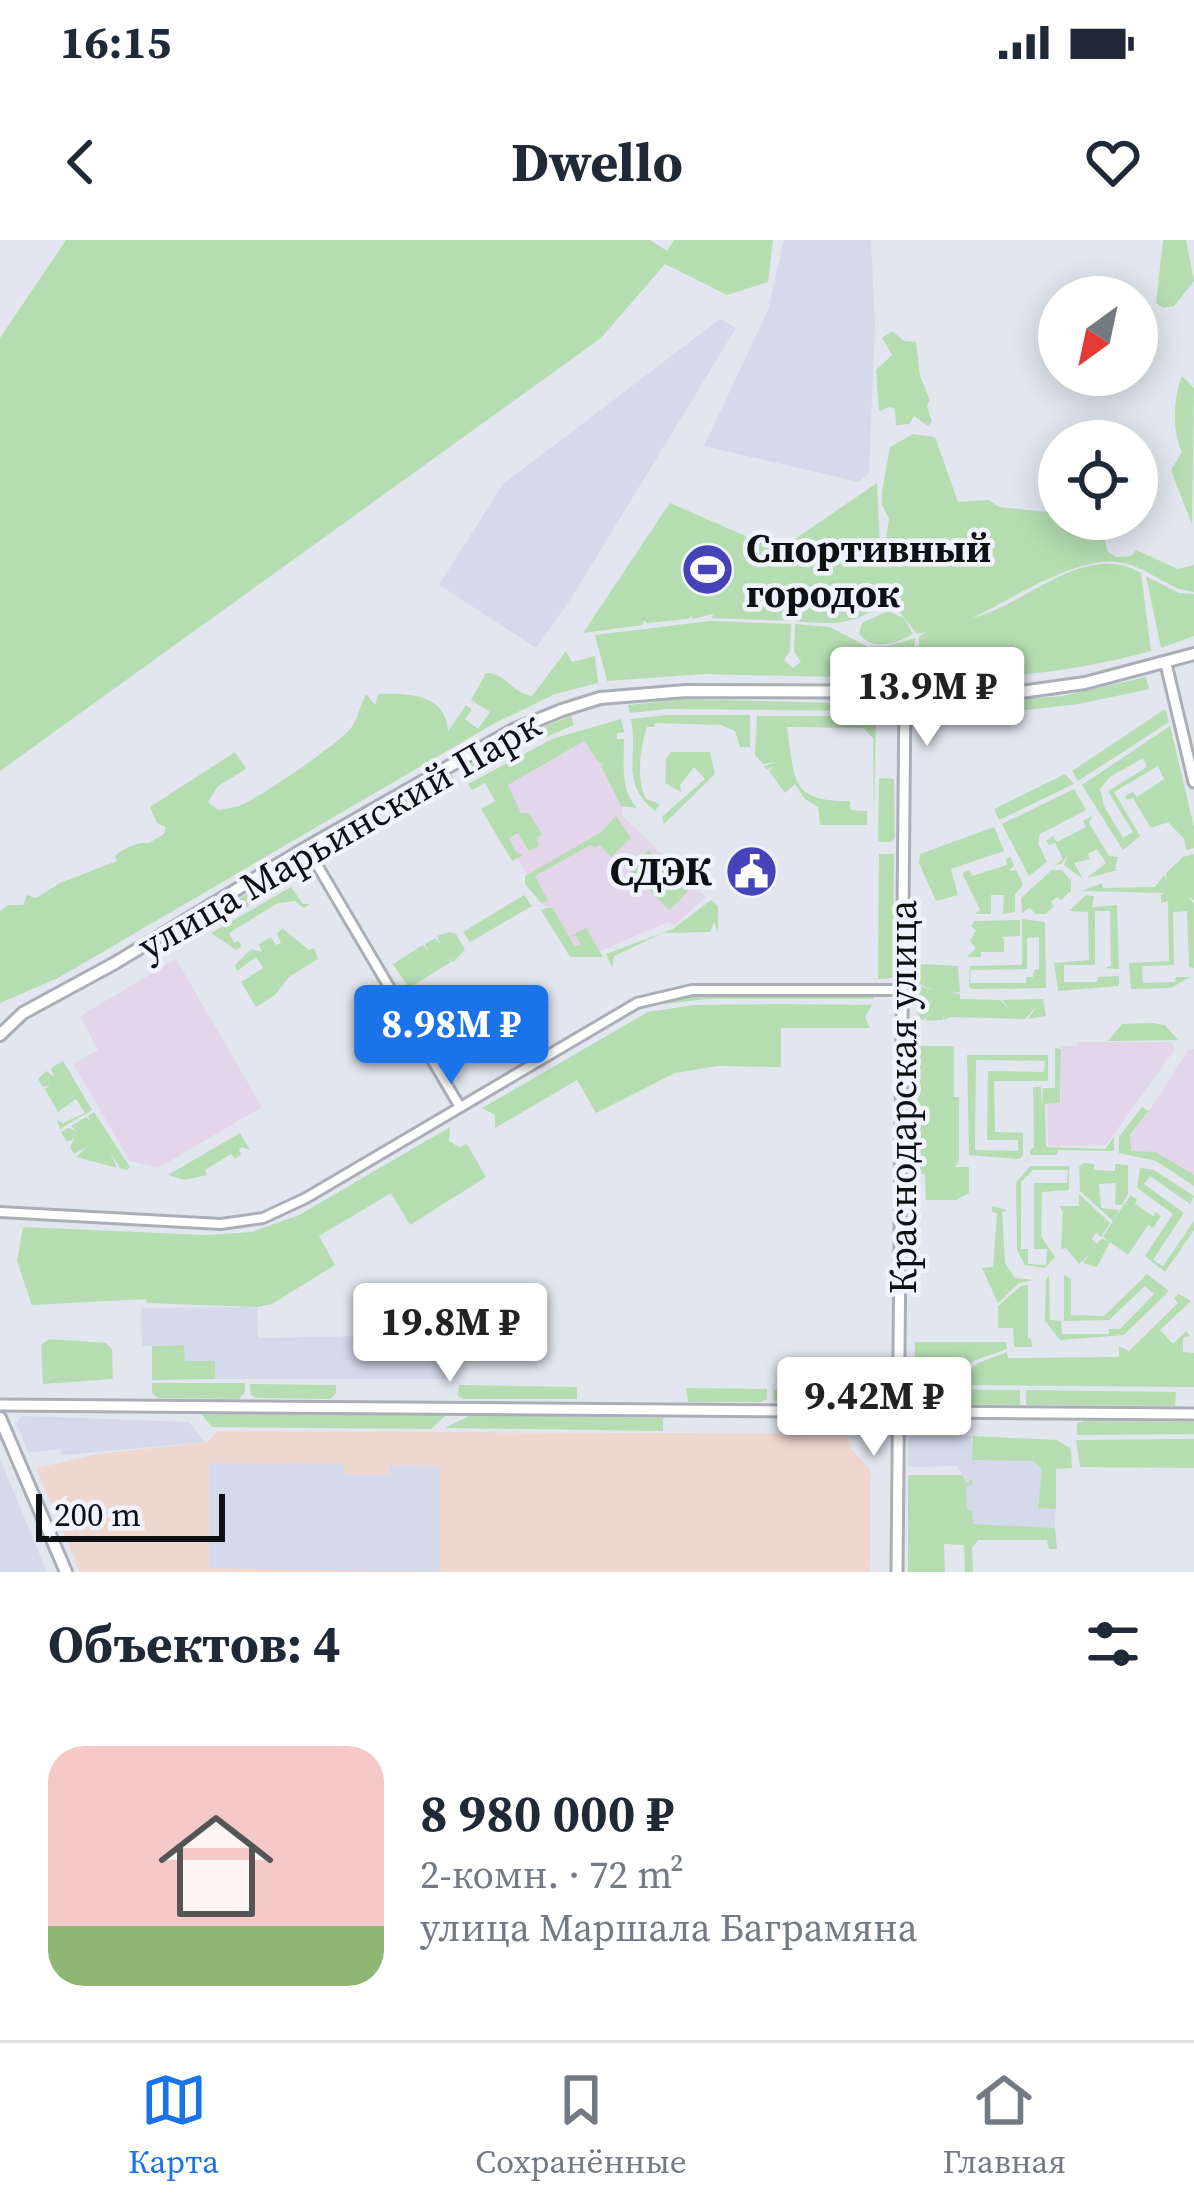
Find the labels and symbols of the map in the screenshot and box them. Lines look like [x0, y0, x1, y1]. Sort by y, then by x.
north arrow [1038, 276, 1158, 396]
place label: Спортивный городок [746, 522, 991, 620]
sports icon: Спортивный городок [679, 542, 735, 598]
pin: 13.9M ₽ [816, 647, 1038, 749]
street label: улица Марьинский Парк [128, 698, 551, 972]
public building icon: СДЭК [723, 843, 779, 899]
place label: СДЭК [610, 845, 713, 898]
street label: Краснодарская улица [876, 900, 929, 1294]
pin: 8.98M ₽ [340, 985, 562, 1087]
pin: 19.8M ₽ [339, 1283, 561, 1385]
pin: 9.42M ₽ [763, 1357, 985, 1459]
scale bar [36, 1488, 225, 1541]

